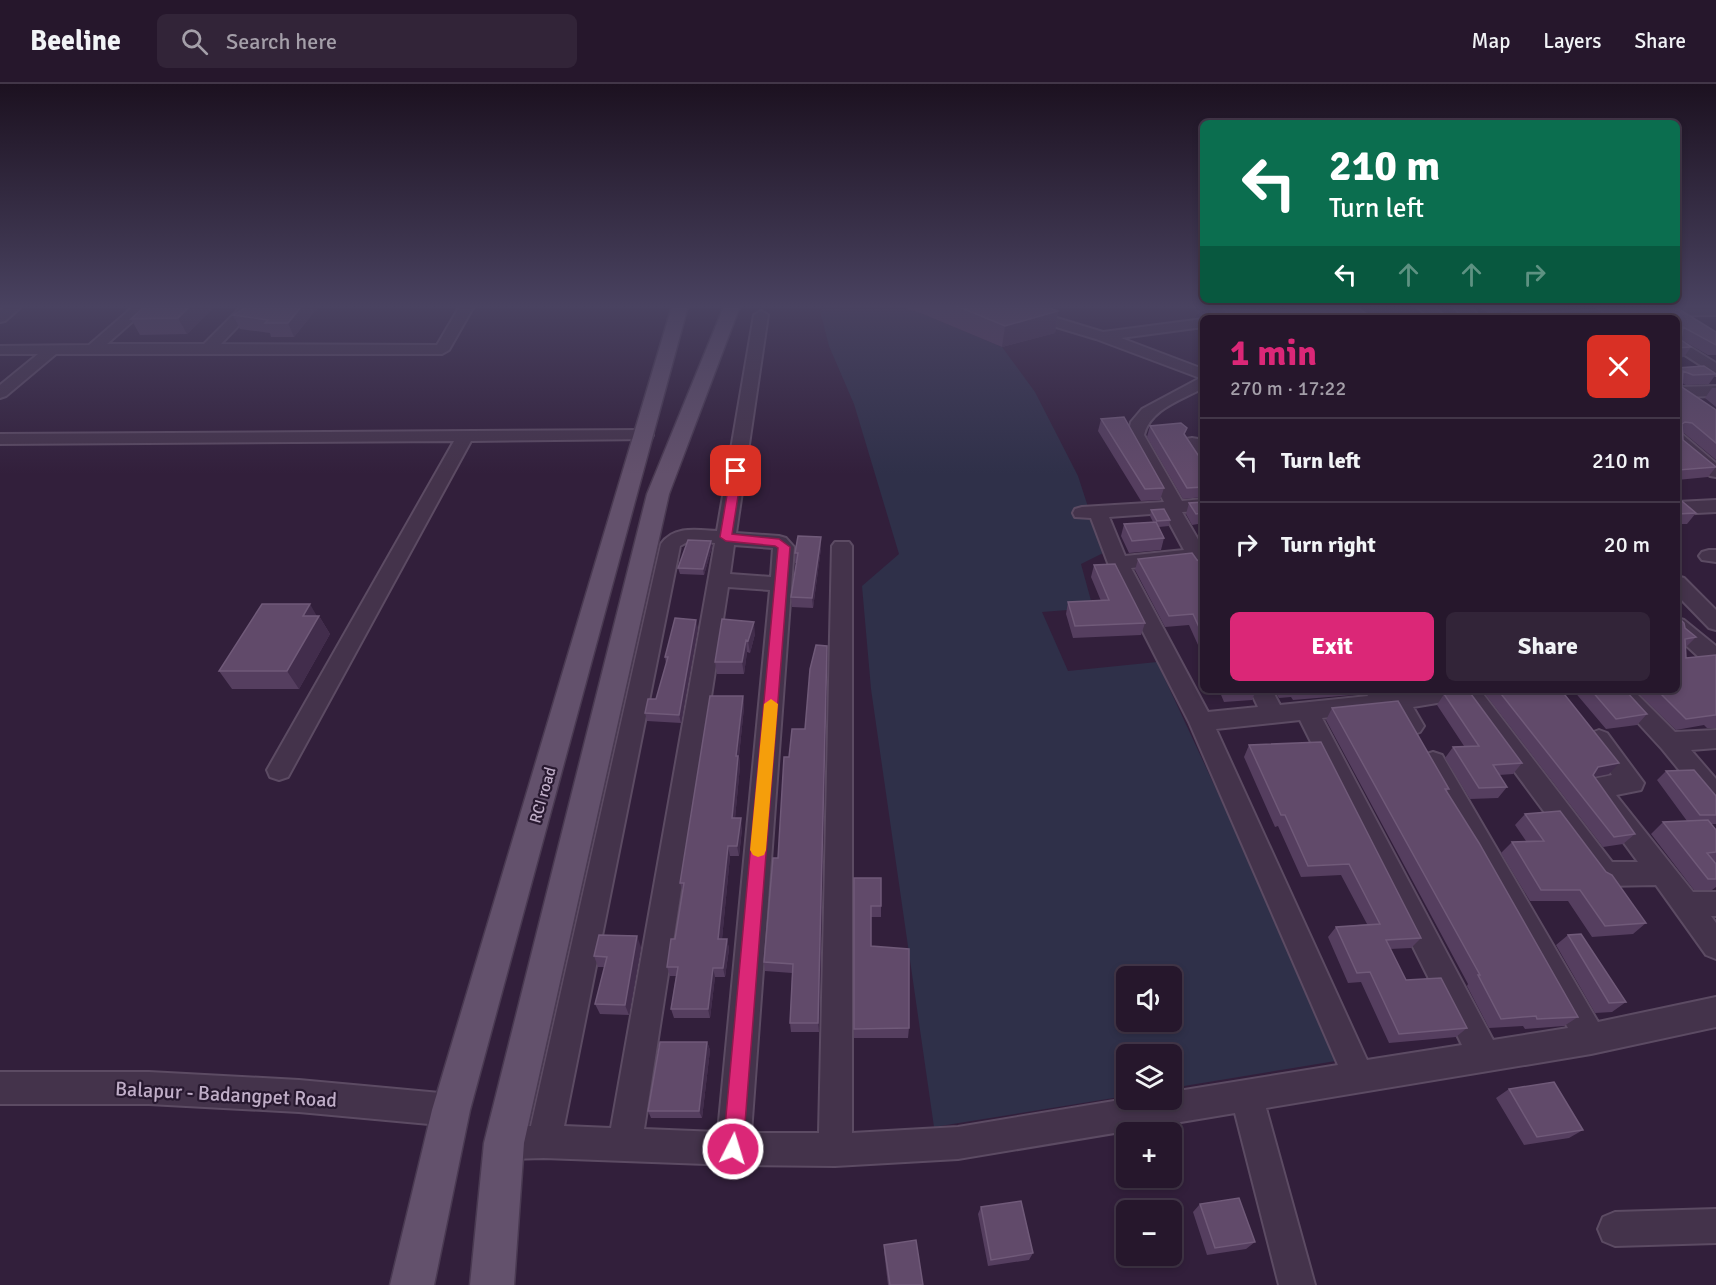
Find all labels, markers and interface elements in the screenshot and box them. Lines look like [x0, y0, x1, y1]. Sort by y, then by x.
search box [157, 14, 577, 68]
text: Beeline [30, 24, 121, 58]
icon: search [178, 25, 211, 58]
text: Search here [226, 28, 337, 55]
text: Map [1472, 28, 1510, 54]
text: Layers [1543, 28, 1601, 54]
text: Share [1634, 28, 1686, 54]
text: 210 m [1329, 141, 1440, 192]
icon: left [1230, 144, 1308, 222]
text: Turn left [1329, 192, 1424, 225]
icon: left [1329, 258, 1362, 291]
icon: ahead [1392, 258, 1425, 291]
icon: ahead [1455, 258, 1488, 291]
icon: right [1518, 258, 1551, 291]
text: 1 min [1230, 331, 1317, 376]
button: close [1587, 335, 1650, 398]
text: 270 m · 17:22 [1230, 376, 1346, 401]
icon: left [1230, 444, 1263, 477]
pin [710, 445, 761, 496]
text: Turn left [1281, 447, 1361, 474]
text: 210 m [1592, 447, 1650, 474]
icon: arrive [719, 454, 752, 487]
icon: right [1230, 528, 1263, 561]
text: Turn right [1281, 531, 1376, 558]
text: 20 m [1604, 531, 1650, 558]
button: Exit [1230, 612, 1434, 681]
button: Share [1446, 612, 1650, 681]
street label: RCI road [525, 765, 561, 826]
map controls [1116, 966, 1182, 1266]
button: sound [1116, 966, 1182, 1032]
button: layers [1116, 1044, 1182, 1110]
street label: Balapur - Badangpet Road [114, 1076, 338, 1113]
position arrow [701, 1117, 765, 1181]
button: + [1116, 1122, 1182, 1188]
button: − [1116, 1200, 1182, 1266]

